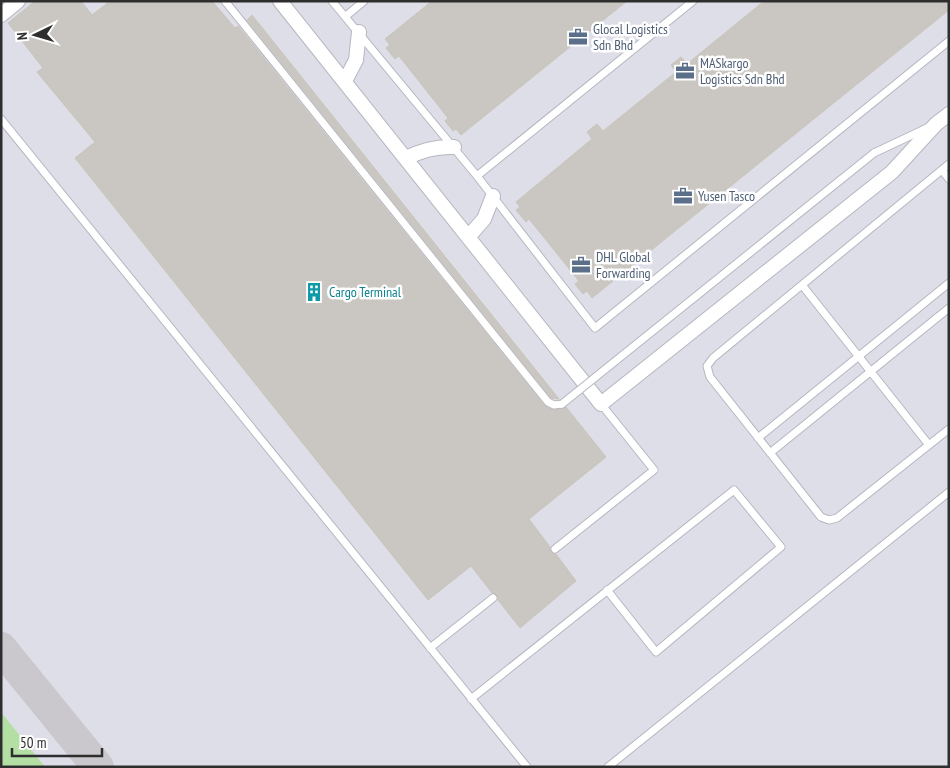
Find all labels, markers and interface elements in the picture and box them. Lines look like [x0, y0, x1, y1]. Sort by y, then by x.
north arrow [10, 10, 60, 60]
place label: Glocal Logistics Sdn Bhd [593, 20, 668, 54]
office icon: Glocal Logistics Sdn Bhd [567, 26, 589, 48]
text: N [13, 32, 31, 41]
place label: MASkargo Logistics Sdn Bhd [700, 54, 785, 88]
office icon: MASkargo Logistics Sdn Bhd [674, 60, 696, 82]
office icon: Yusen Tasco [672, 185, 694, 207]
place label: Yusen Tasco [698, 187, 755, 205]
place label: DHL Global Forwarding [596, 248, 651, 282]
office icon: DHL Global Forwarding [570, 254, 592, 276]
building icon: Cargo Terminal [303, 281, 325, 303]
place label: Cargo Terminal [329, 283, 402, 301]
scale bar [12, 726, 102, 758]
text: 50 m [20, 733, 46, 752]

